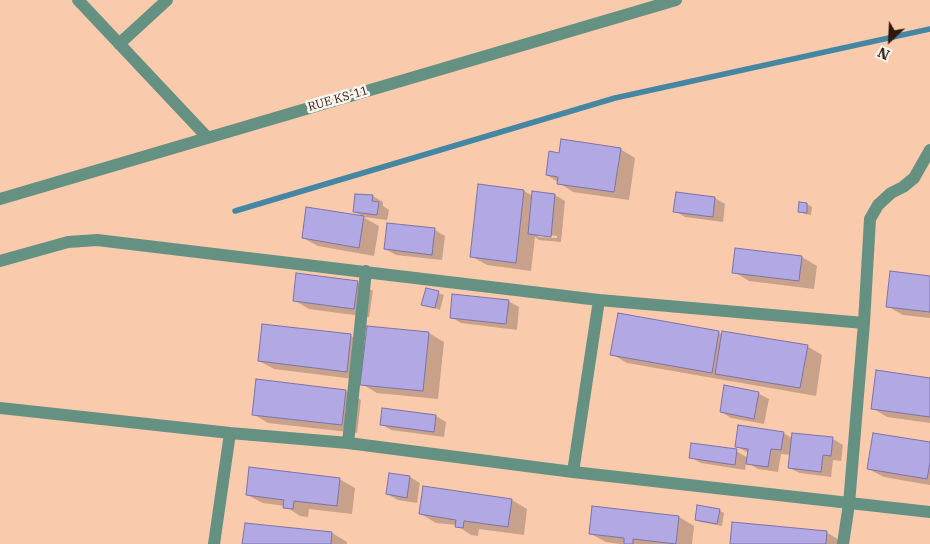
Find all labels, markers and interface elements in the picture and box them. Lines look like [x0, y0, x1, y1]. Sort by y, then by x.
north arrow [865, 15, 915, 65]
text: N [875, 43, 892, 64]
street label: RUE KS-11 [306, 84, 370, 114]

